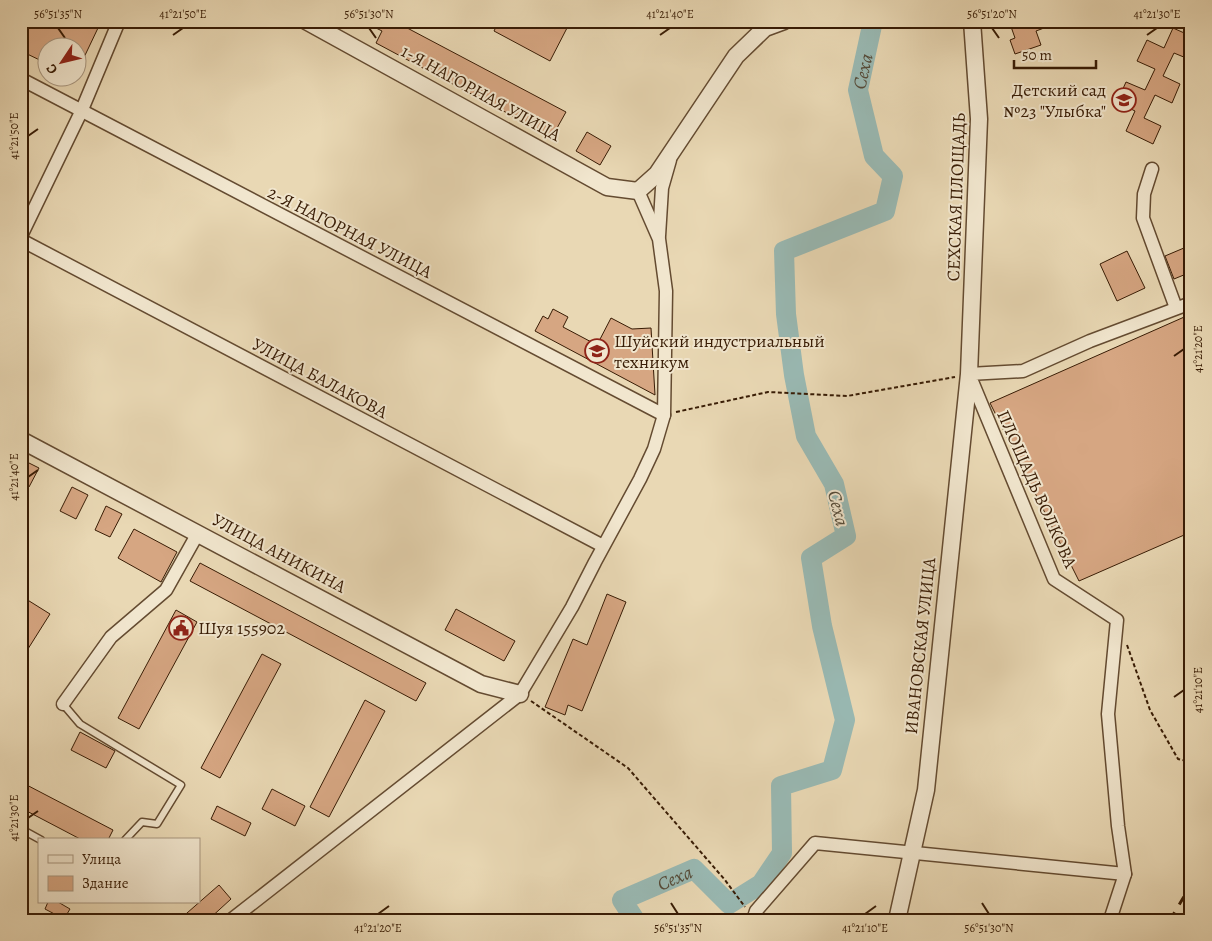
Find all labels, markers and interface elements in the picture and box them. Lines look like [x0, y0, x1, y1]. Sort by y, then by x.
text: 56°51'35"N [34, 6, 82, 22]
text: 41°21'50"E [159, 6, 207, 22]
text: 56°51'30"N [344, 6, 394, 22]
text: 41°21'40"E [646, 6, 694, 22]
text: 56°51'20"N [967, 6, 1017, 22]
text: 41°21'30"E [1133, 6, 1181, 22]
north arrow [38, 38, 88, 88]
scale bar [1014, 38, 1097, 70]
street label: 1-Я НАГОРНАЯ УЛИЦА [397, 39, 566, 147]
text: 50 m [1022, 45, 1052, 65]
water label: Сеха [847, 51, 880, 92]
text: С [41, 60, 62, 78]
place label: Детский сад №23 "Улыбка" [1003, 78, 1106, 123]
school or university icon: Детский сад №23 "Улыбка" [1111, 87, 1137, 113]
text: 41°21'50"E [6, 112, 22, 160]
street label: СЕХСКАЯ ПЛОЩАДЬ [941, 112, 971, 282]
street label: 2-Я НАГОРНАЯ УЛИЦА [264, 180, 437, 284]
text: 41°21'20"E [1190, 325, 1206, 373]
place label: Шуйский индустриальный техникум [614, 329, 825, 374]
street label: УЛИЦА БАЛАКОВА [248, 332, 392, 424]
school or university icon: Шуйский индустриальный техникум [584, 338, 610, 364]
street label: ПЛОЩАДЬ ВОЛКОВА [991, 406, 1083, 572]
text: 41°21'40"E [6, 453, 22, 501]
water label: Сеха [821, 488, 855, 529]
street label: УЛИЦА АНИКИНА [208, 508, 351, 599]
street label: ИВАНОВСКАЯ УЛИЦА [899, 556, 941, 735]
public building icon: Шуя 155902 [168, 615, 194, 641]
place label: Шуя 155902 [198, 616, 285, 640]
text: 41°21'10"E [1190, 667, 1206, 713]
text: 41°21'30"E [6, 794, 22, 842]
legend [38, 838, 200, 904]
text: Улица [82, 849, 121, 869]
water label: Сеха [653, 859, 697, 897]
text: Здание [82, 873, 129, 893]
text: 41°21'20"E [354, 920, 402, 936]
text: 56°51'35"N [654, 920, 702, 936]
text: 41°21'10"E [842, 920, 888, 936]
text: 56°51'30"N [964, 920, 1014, 936]

